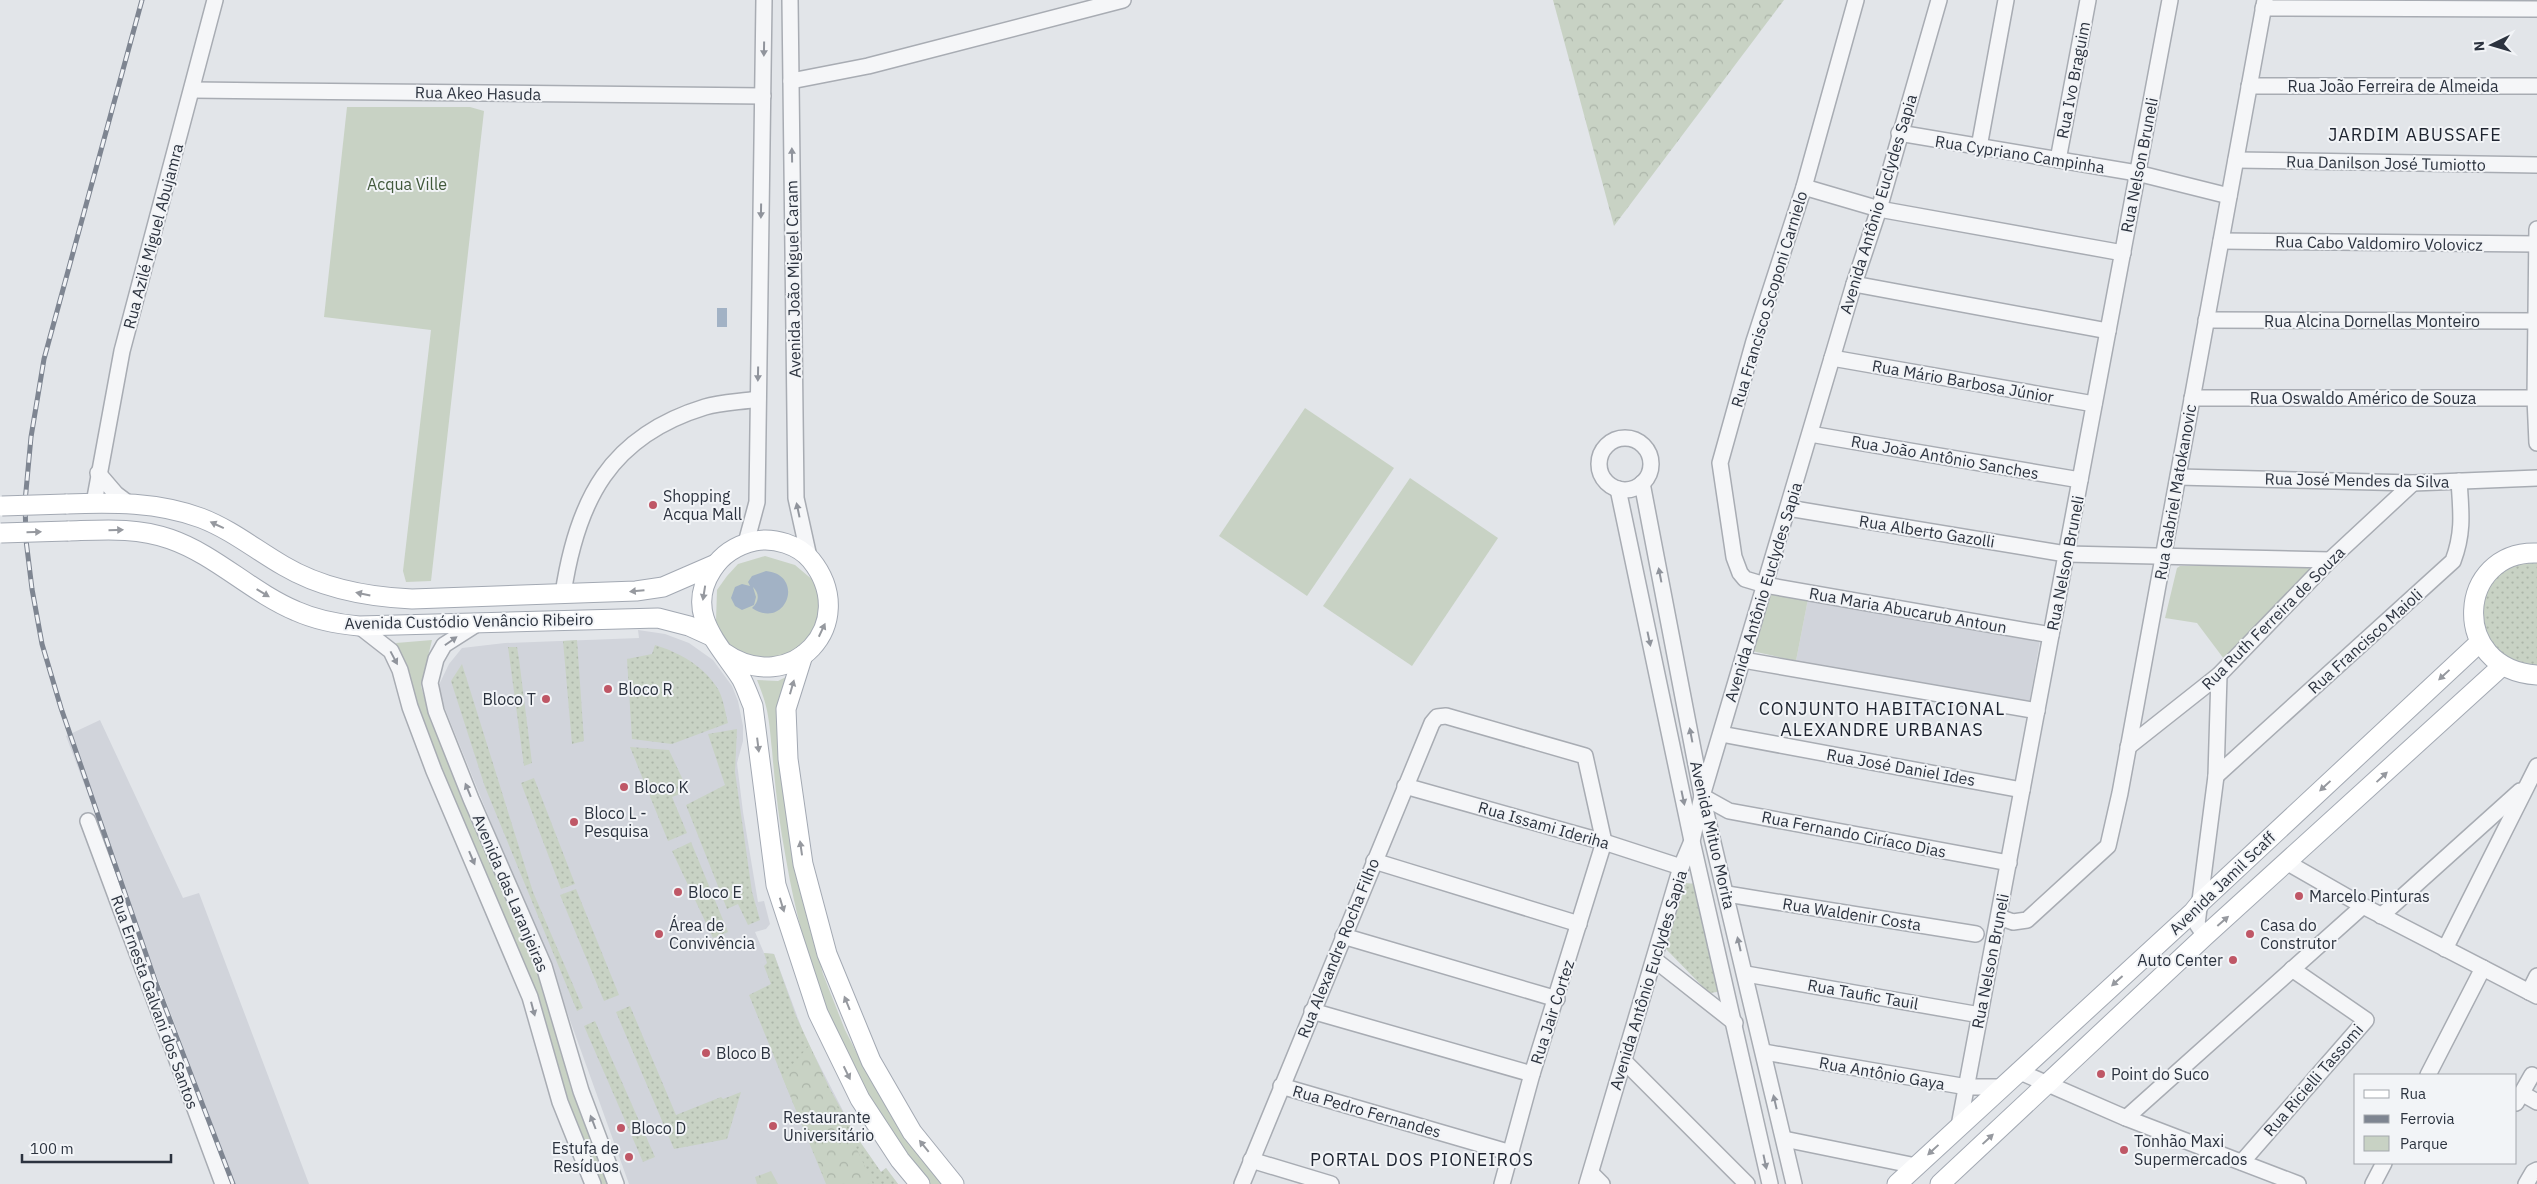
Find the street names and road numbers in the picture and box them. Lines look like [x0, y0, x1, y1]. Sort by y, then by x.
street label: Rua Ivo Braguim [2052, 20, 2094, 140]
street label: Rua João Ferreira de Almeida [2288, 76, 2499, 96]
street label: Rua Akeo Hasuda [415, 82, 542, 104]
street label: Avenida Antônio Euclydes Sapia [1835, 91, 1921, 316]
street label: Rua Nelson Bruneli [2116, 96, 2162, 234]
street label: Rua Cypriano Campinha [1934, 131, 2107, 177]
street label: Rua Azilé Miguel Abujamra [119, 141, 188, 331]
street label: Rua Danilson José Tumiotto [2286, 151, 2486, 175]
street label: Avenida João Miguel Caram [781, 180, 805, 378]
street label: Rua Francisco Scoponi Carnielo [1727, 188, 1811, 410]
street label: Rua Cabo Valdomiro Volovicz [2275, 231, 2483, 255]
street label: Rua Alcina Dornellas Monteiro [2264, 311, 2480, 331]
street label: Rua Mário Barbosa Júnior [1871, 355, 2056, 407]
street label: Rua Oswaldo Américo de Souza [2250, 388, 2477, 408]
street label: Rua Gabriel Matokanovic [2150, 403, 2200, 581]
street label: Rua João Antônio Sanches [1850, 431, 2040, 483]
street label: Rua José Mendes da Silva [2264, 468, 2450, 492]
street label: Avenida Antônio Euclydes Sapia [1720, 479, 1806, 704]
street label: Rua Nelson Bruneli [2042, 494, 2088, 632]
street label: Rua Alberto Gazolli [1858, 510, 1996, 552]
street label: Rua Ruth Ferreira de Souza [2197, 542, 2349, 694]
street label: Rua Maria Abucarub Antoun [1807, 583, 2009, 637]
street label: Rua Francisco Maioli [2304, 584, 2426, 698]
street label: Avenida Custódio Venâncio Ribeiro [344, 609, 594, 633]
street label: Rua José Daniel Ides [1825, 744, 1977, 790]
street label: Avenida Mituo Morita [1686, 759, 1740, 912]
street label: Rua Issami Ideriha [1476, 797, 1612, 853]
street label: Rua Fernando Ciríaco Dias [1760, 806, 1948, 862]
street label: Avenida das Laranjeiras [469, 811, 553, 975]
street label: Avenida Jamil Scaff [2165, 827, 2279, 939]
street label: Rua Alexandre Rocha Filho [1293, 855, 1383, 1041]
street label: Avenida Antônio Euclydes Sapia [1605, 867, 1691, 1092]
street label: Rua Ernesta Galvani dos Santos [107, 892, 203, 1112]
street label: Rua Nelson Bruneli [1967, 892, 2013, 1030]
street label: Rua Waldenir Costa [1781, 893, 1923, 935]
street label: Rua Jair Cortez [1526, 957, 1578, 1067]
street label: Rua Taufic Tauil [1806, 974, 1920, 1014]
street label: Rua Ricielli Tassomi [2259, 1020, 2367, 1140]
street label: Rua Antônio Gaya [1818, 1052, 1947, 1094]
street label: Rua Pedro Fernandes [1291, 1080, 1443, 1142]

